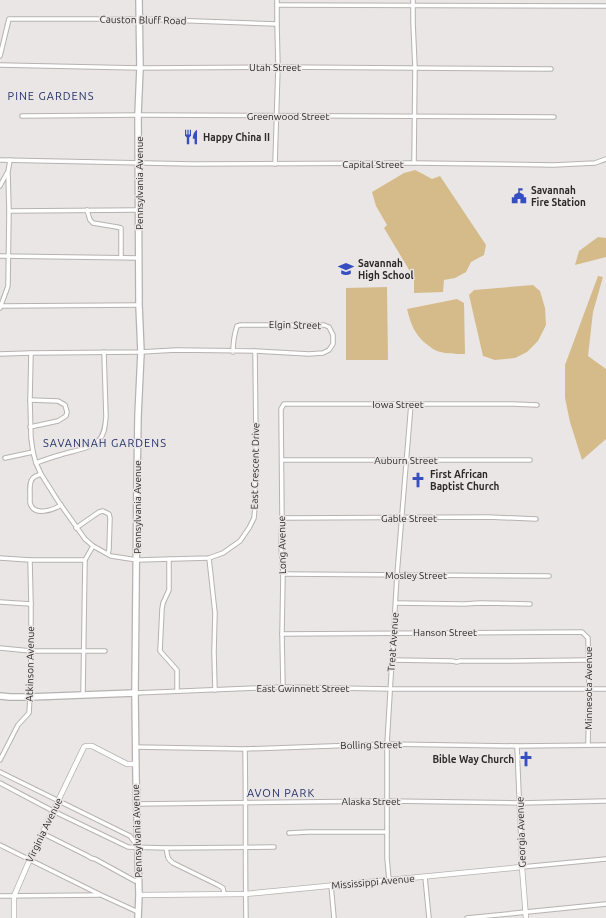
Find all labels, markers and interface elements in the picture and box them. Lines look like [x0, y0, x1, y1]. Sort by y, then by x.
street label: Causton Bluff Road [100, 14, 187, 26]
street label: Utah Street [249, 62, 301, 73]
district label: PINE GARDENS [8, 90, 94, 102]
street label: Greenwood Street [247, 111, 329, 122]
restaurant icon: Happy China II [182, 128, 200, 146]
place label: Happy China II [203, 132, 270, 143]
street label: Pennsylvania Avenue [134, 136, 145, 230]
street label: Capital Street [342, 159, 404, 170]
place label: Savannah Fire Station [531, 185, 586, 208]
public building icon: Savannah Fire Station [510, 187, 528, 205]
place label: Savannah High School [358, 258, 414, 281]
school or university icon: Savannah High School [337, 260, 355, 278]
street label: Elgin Street [269, 319, 321, 331]
street label: Iowa Street [372, 399, 424, 410]
street label: East Crescent Drive [249, 423, 261, 509]
district label: SAVANNAH GARDENS [43, 437, 167, 449]
street label: Auburn Street [374, 455, 438, 466]
street label: Pennsylvania Avenue [132, 460, 143, 554]
place label: First African Baptist Church [430, 469, 500, 492]
church icon: First African Baptist Church [409, 471, 427, 489]
street label: Gable Street [381, 513, 437, 524]
street label: Long Avenue [276, 516, 288, 574]
street label: Mosley Street [385, 570, 447, 581]
street label: Treat Avenue [385, 612, 401, 672]
street label: Atkinson Avenue [24, 626, 36, 702]
street label: Hanson Street [413, 627, 477, 638]
street label: Minnesota Avenue [583, 646, 594, 730]
street label: East Gwinnett Street [256, 683, 350, 694]
street label: Bolling Street [340, 739, 402, 751]
church icon: Bible Way Church [517, 750, 535, 768]
place label: Bible Way Church [432, 754, 514, 765]
street label: Pennsylvania Avenue [130, 784, 144, 878]
district label: AVON PARK [247, 787, 315, 799]
street label: Virginia Avenue [24, 796, 64, 864]
street label: Alaska Street [341, 796, 401, 807]
street label: Georgia Avenue [514, 796, 528, 868]
street label: Mississippi Avenue [331, 873, 415, 891]

